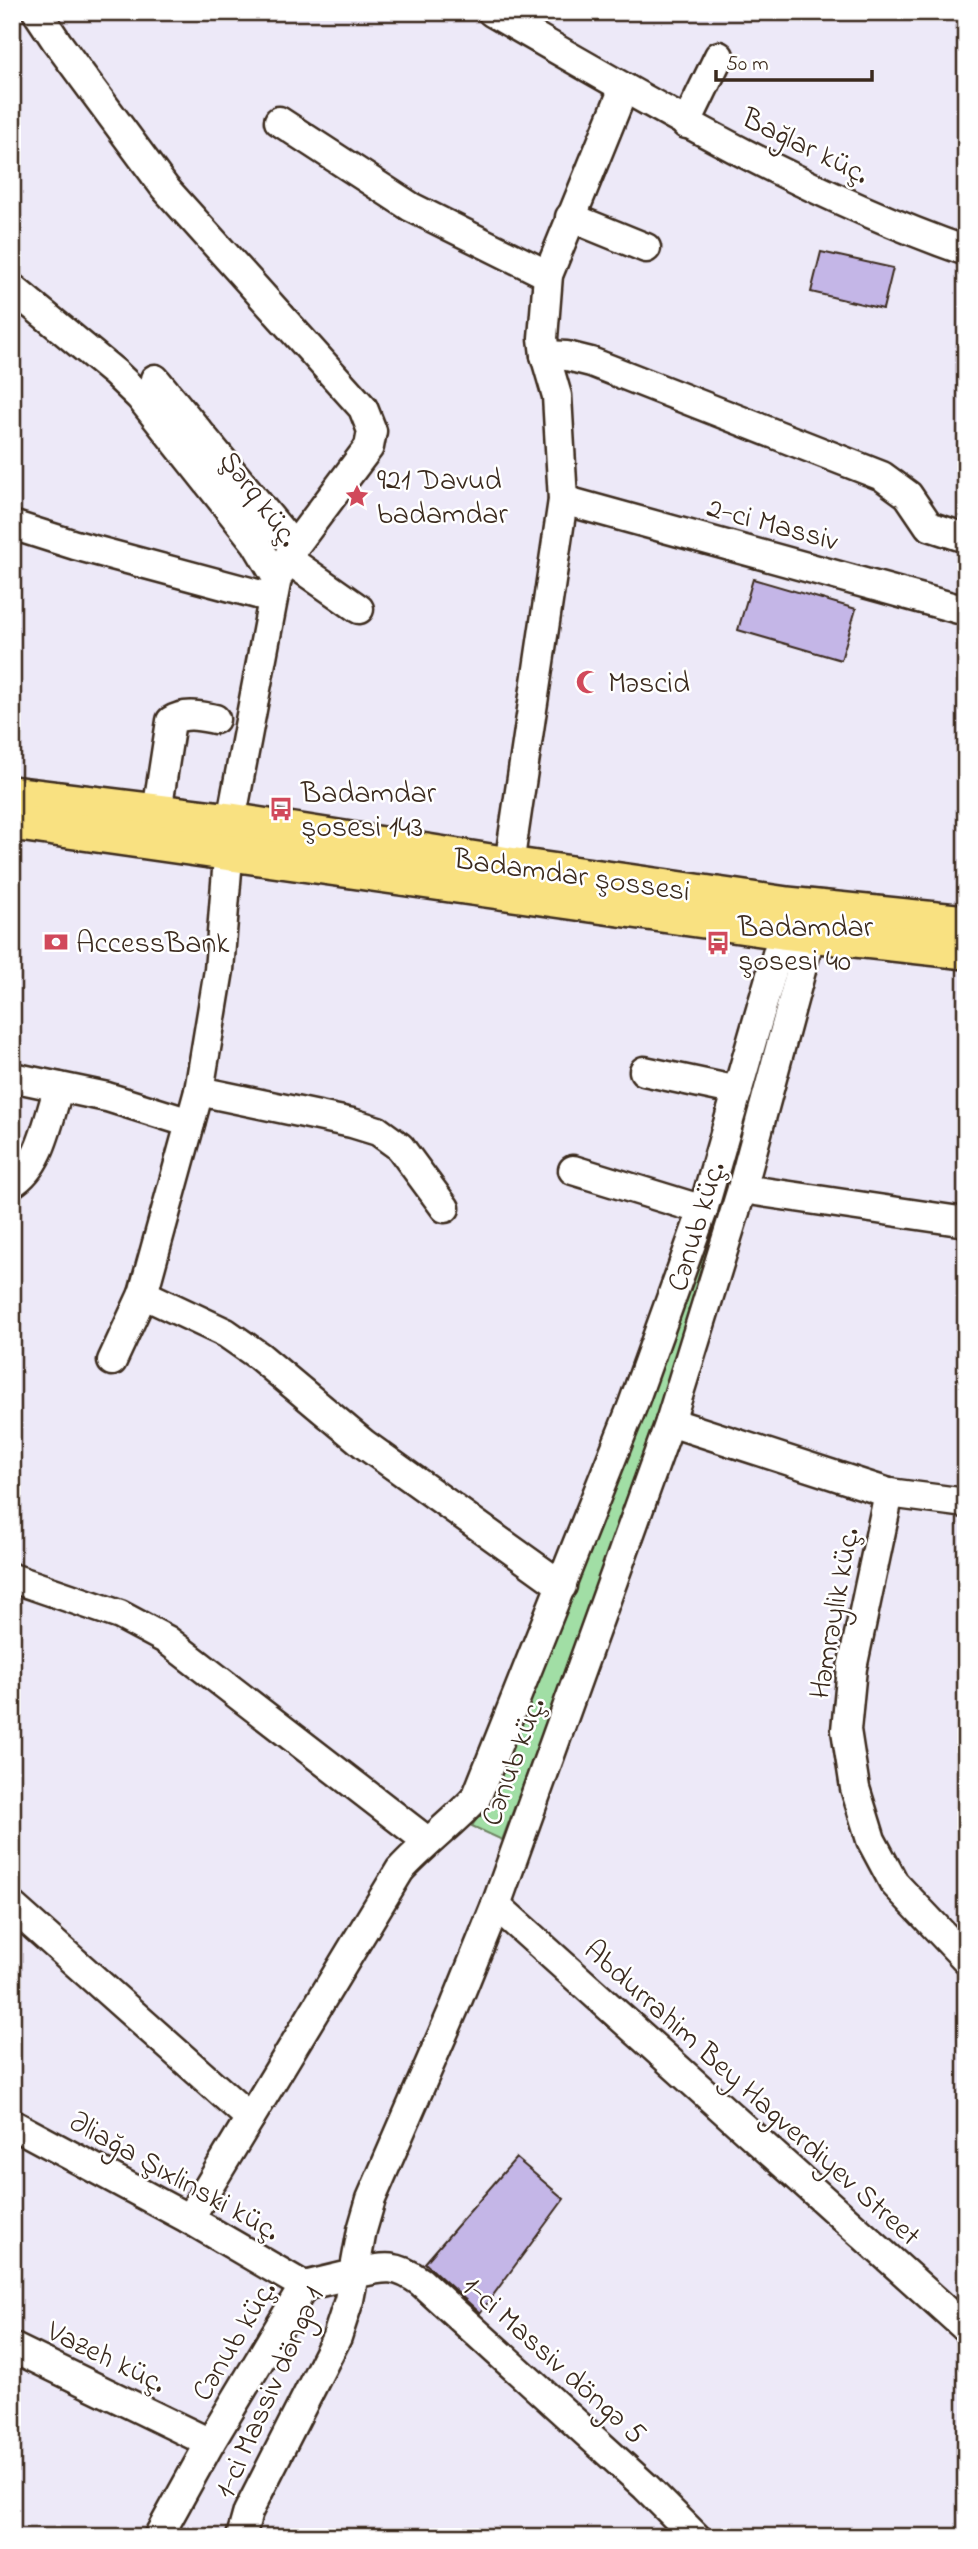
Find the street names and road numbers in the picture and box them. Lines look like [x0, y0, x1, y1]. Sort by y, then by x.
street label: Bağlar küç. [733, 98, 876, 197]
street label: Şərq küç. [207, 442, 309, 557]
street label: 2-ci Massiv [702, 487, 843, 565]
street label: Badamdar şossesi [450, 838, 693, 915]
street label: Cənub küç. [657, 1156, 739, 1297]
street label: Həmrəylik küç. [799, 1524, 873, 1703]
street label: Cənub küç. [471, 1691, 558, 1833]
street label: Abdurrahim Bey Hagverdiyev Street [573, 1930, 929, 2258]
street label: Əliağa Şıxlinski küç. [60, 2101, 287, 2254]
street label: 1-ci Massiv döngə 5 [451, 2266, 655, 2456]
street label: Cənub küç. [182, 2273, 289, 2410]
street label: 1-ci Massiv döngə 1 [204, 2281, 337, 2506]
street label: Vazeh küç. [38, 2310, 173, 2406]

